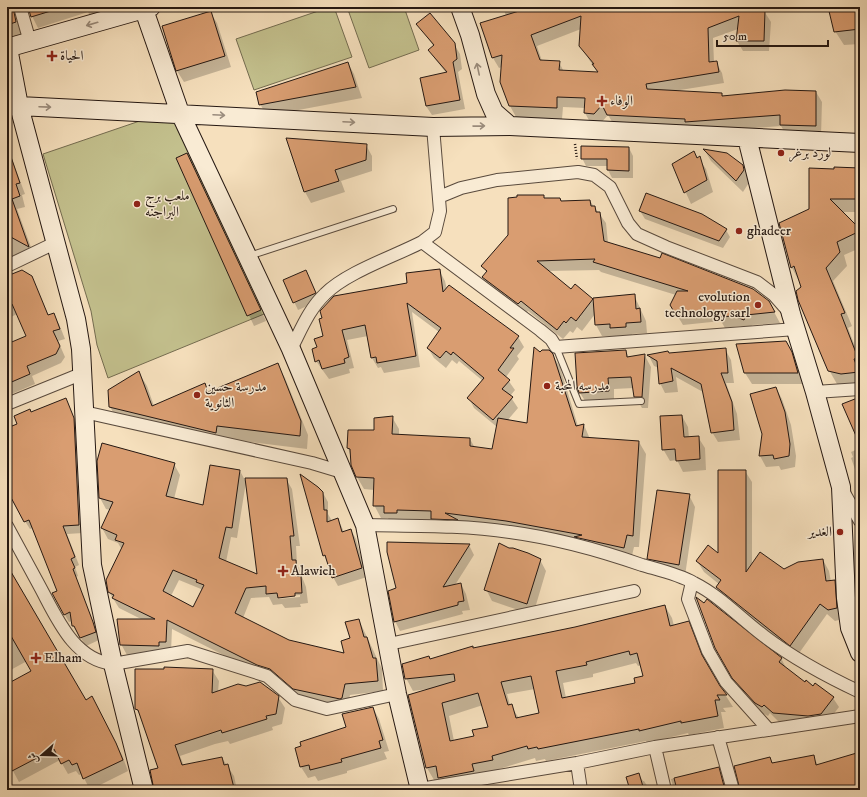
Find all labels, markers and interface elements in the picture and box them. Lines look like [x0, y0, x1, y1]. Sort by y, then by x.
one-way arrow [86, 21, 99, 28]
scale bar [717, 22, 828, 48]
text: 50 m [723, 29, 747, 44]
place label: الحياة [60, 47, 84, 65]
marker: الحياة [47, 51, 57, 61]
one-way arrow [474, 63, 482, 76]
place label: الوفاء [610, 92, 633, 110]
marker: الوفاء [597, 96, 607, 106]
one-way arrow [38, 103, 51, 111]
one-way arrow [212, 111, 225, 119]
one-way arrow [342, 119, 355, 126]
one-way arrow [472, 122, 485, 130]
place label: لورد برغر [789, 144, 831, 162]
marker: لورد برغر [776, 148, 786, 158]
place label: ملعب برج البراجنه [145, 187, 190, 221]
marker: ملعب برج البراجنه [132, 199, 142, 209]
place label: ghadeer [747, 222, 792, 240]
marker: ghadeer [734, 226, 744, 236]
place label: evolution technology sarl [665, 288, 751, 322]
marker: evolution technology sarl [753, 300, 763, 310]
place label: مدرسه المحبة [555, 377, 610, 395]
place label: مدرسة حسين الثانوية [205, 378, 267, 412]
marker: مدرسه المحبة [542, 381, 552, 391]
marker: مدرسة حسين الثانوية [192, 390, 202, 400]
place label: الغدير [806, 523, 832, 541]
marker: الغدير [835, 527, 845, 537]
place label: Alawieh [291, 562, 336, 580]
marker: Alawieh [278, 566, 288, 576]
place label: Elham [44, 649, 82, 667]
marker: Elham [31, 653, 41, 663]
north arrow [22, 735, 62, 775]
text: ش [25, 750, 42, 766]

